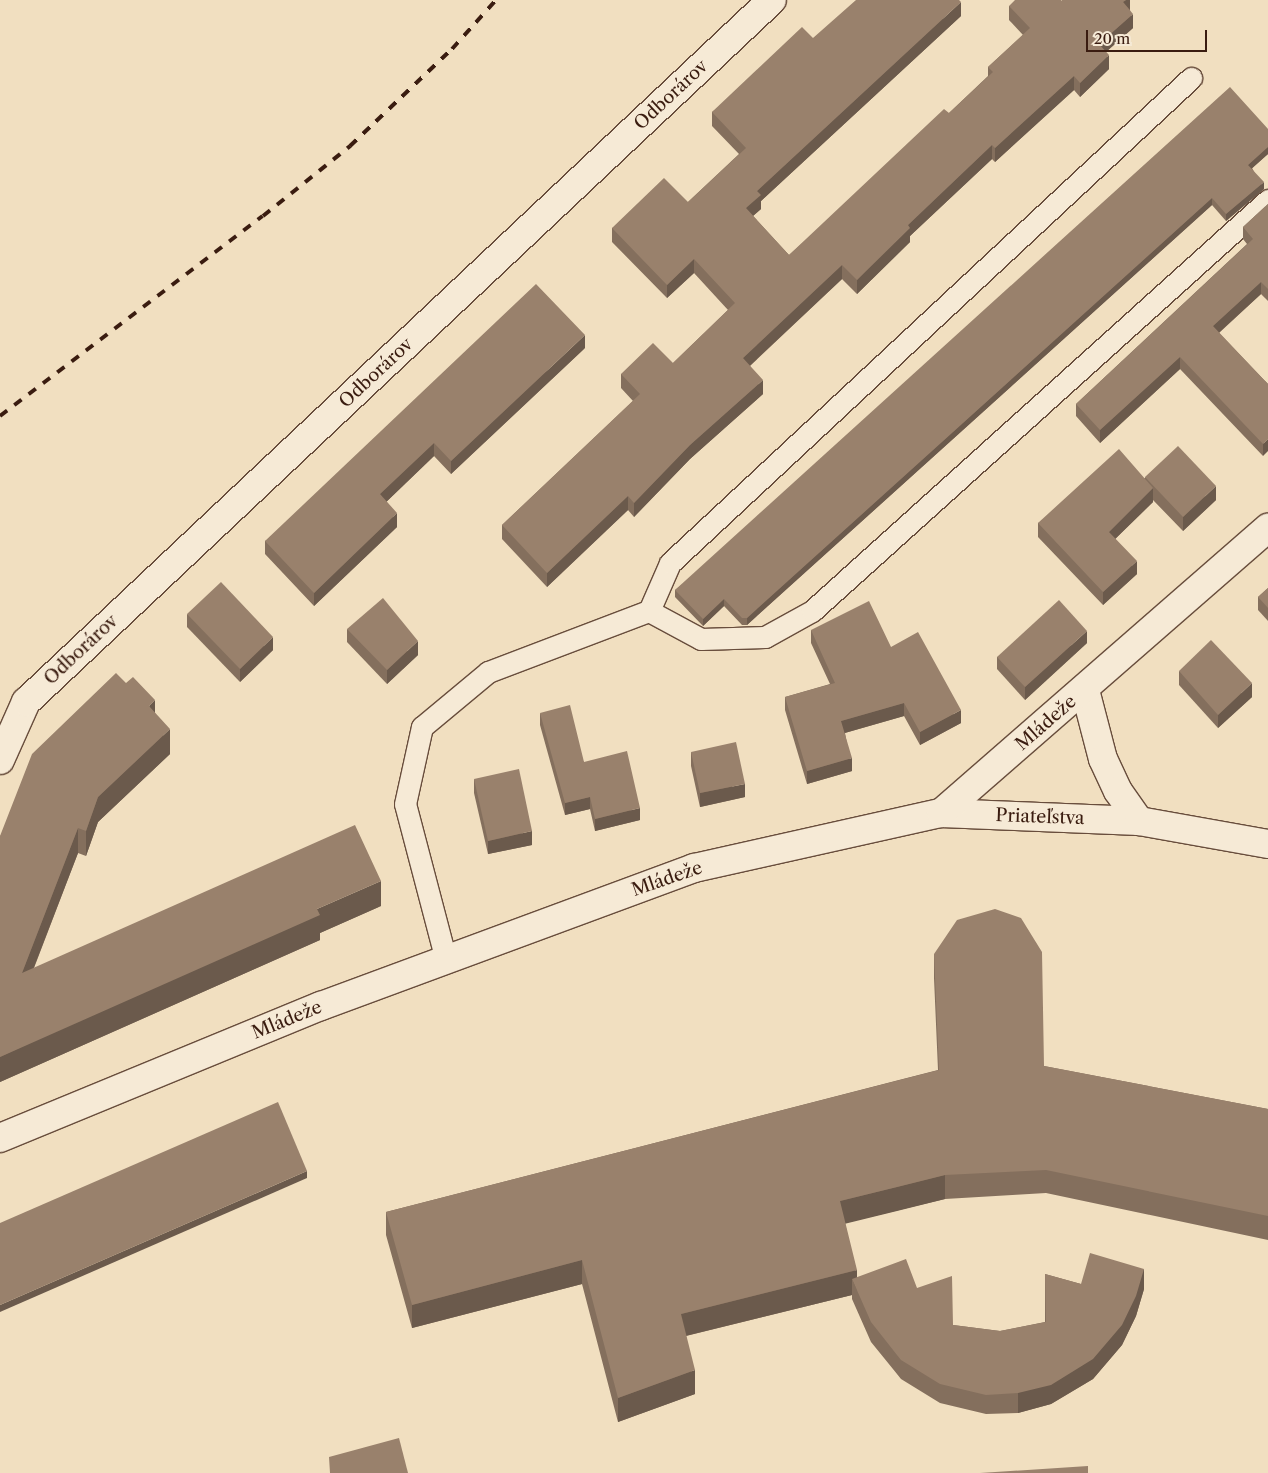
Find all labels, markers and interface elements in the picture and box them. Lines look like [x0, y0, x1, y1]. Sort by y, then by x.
scale bar [1088, 20, 1209, 52]
text: 20 m [1094, 29, 1130, 48]
street label: Odborárov [630, 56, 712, 134]
street label: Odborárov [335, 334, 417, 412]
street label: Odborárov [40, 611, 122, 689]
street label: Mládeže [1011, 691, 1081, 755]
street label: Priateľstva [995, 805, 1085, 829]
street label: Mládeže [629, 857, 705, 901]
street label: Mládeže [249, 996, 325, 1044]

